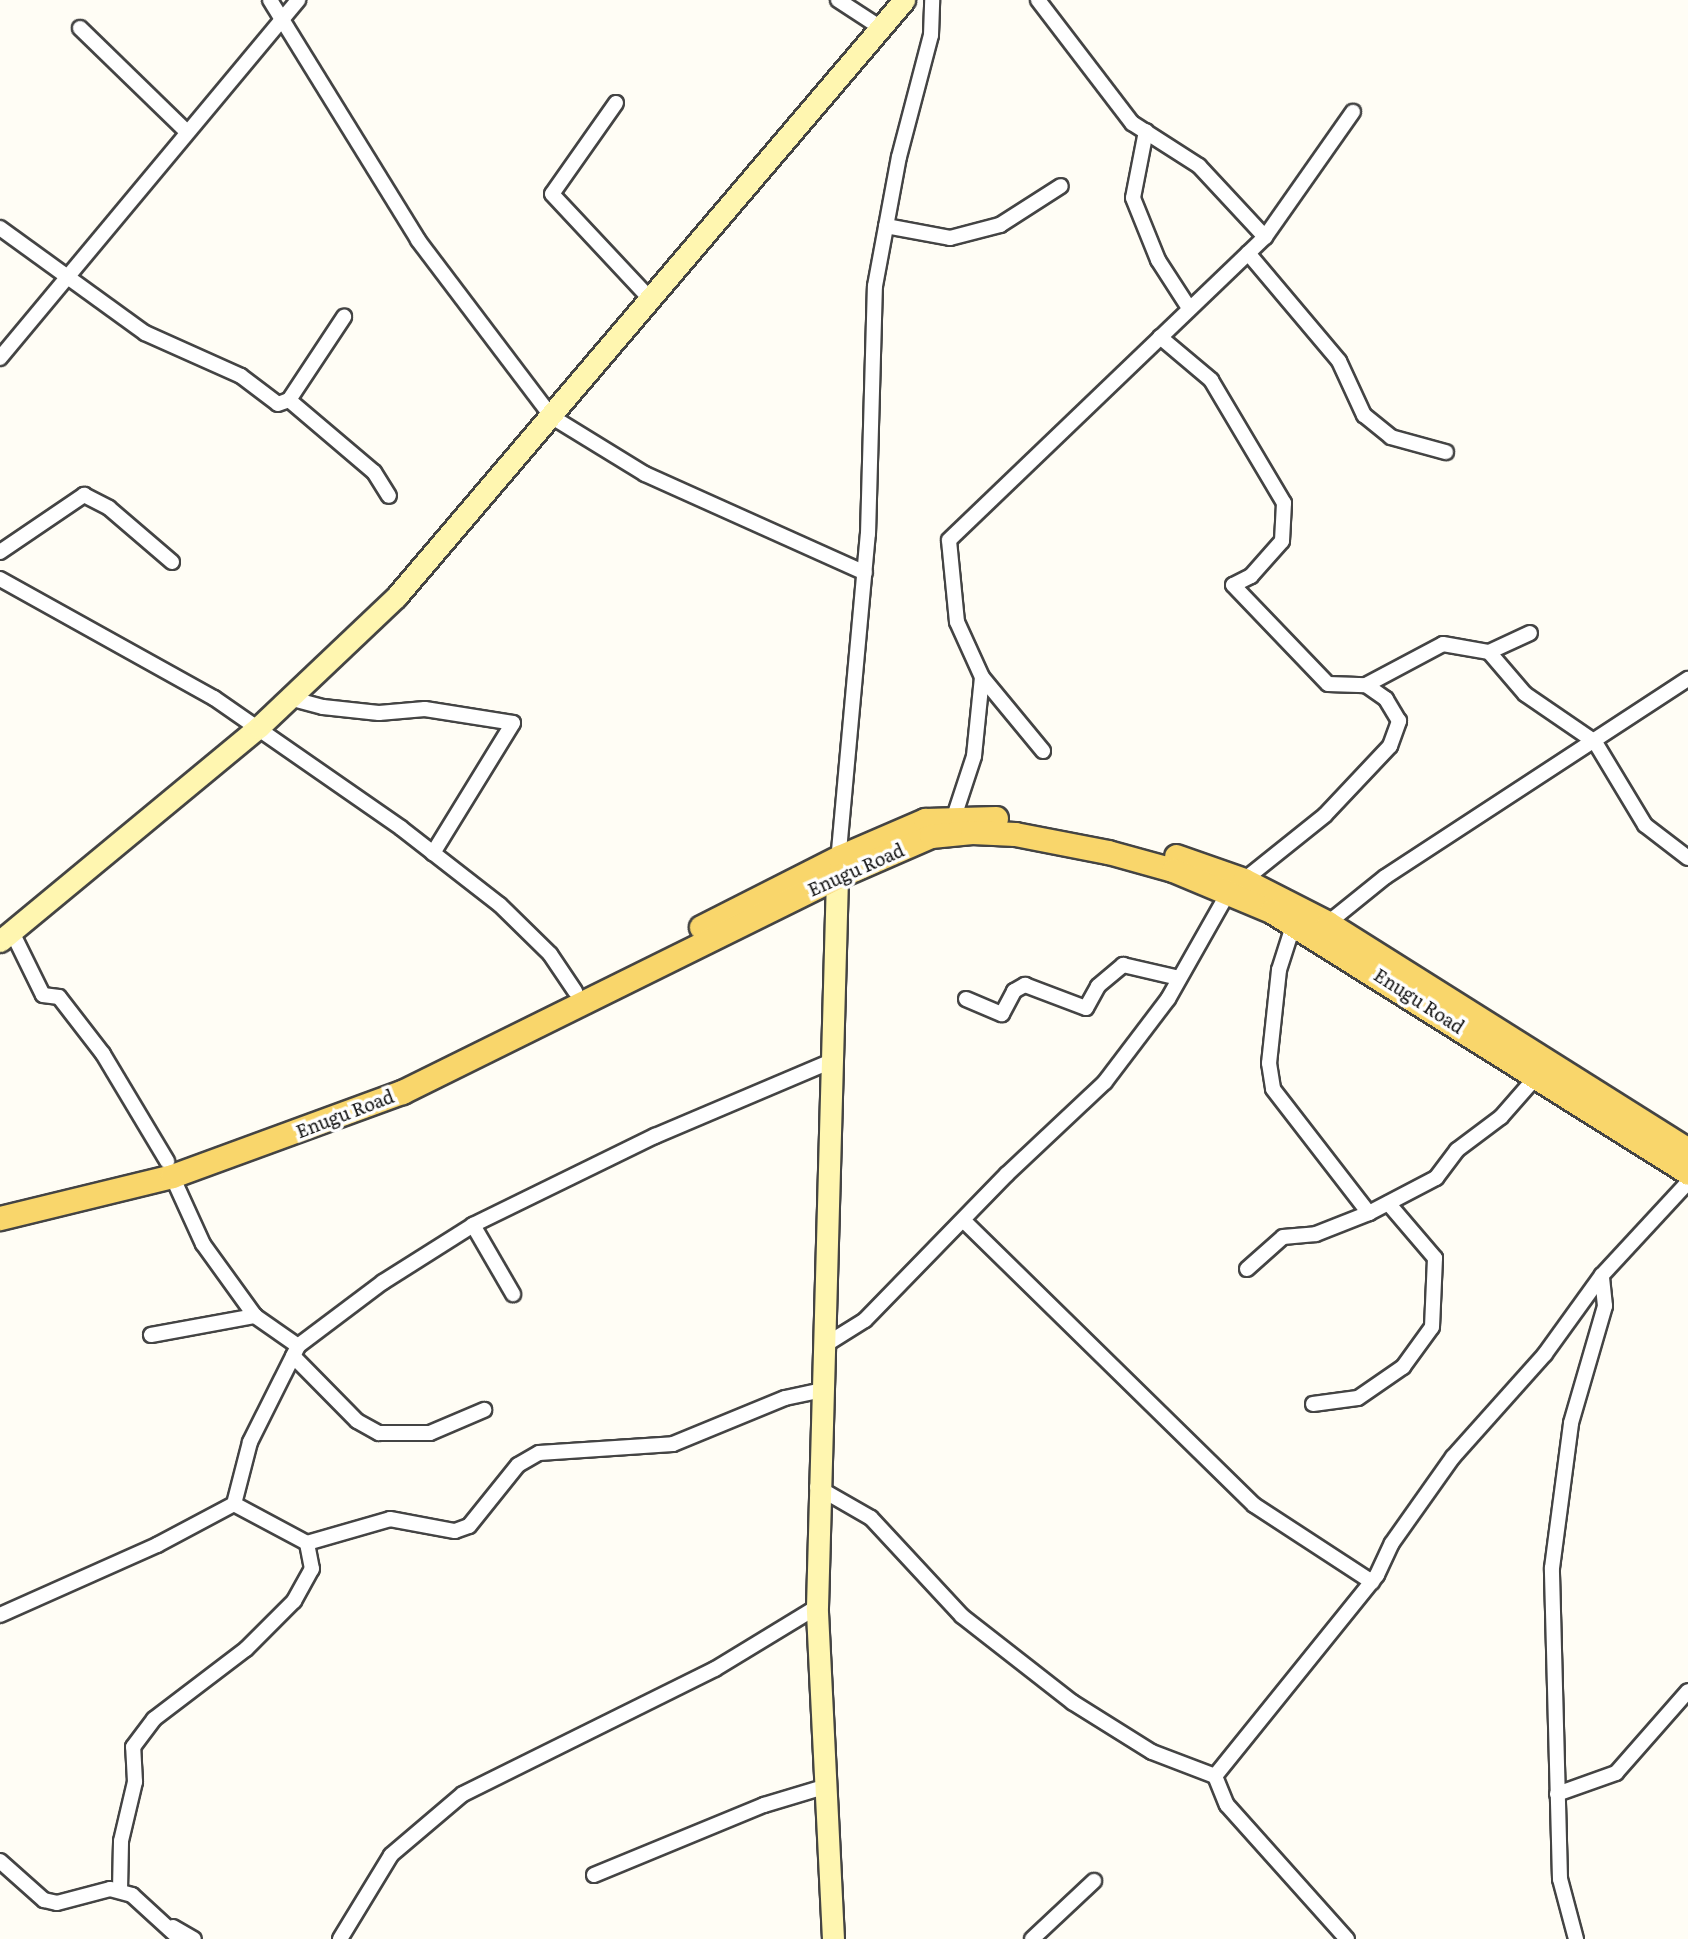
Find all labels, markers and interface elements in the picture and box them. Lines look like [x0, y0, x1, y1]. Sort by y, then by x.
street label: Enugu Road [805, 839, 907, 901]
street label: Enugu Road [1370, 964, 1468, 1038]
street label: Enugu Road [293, 1085, 397, 1143]

